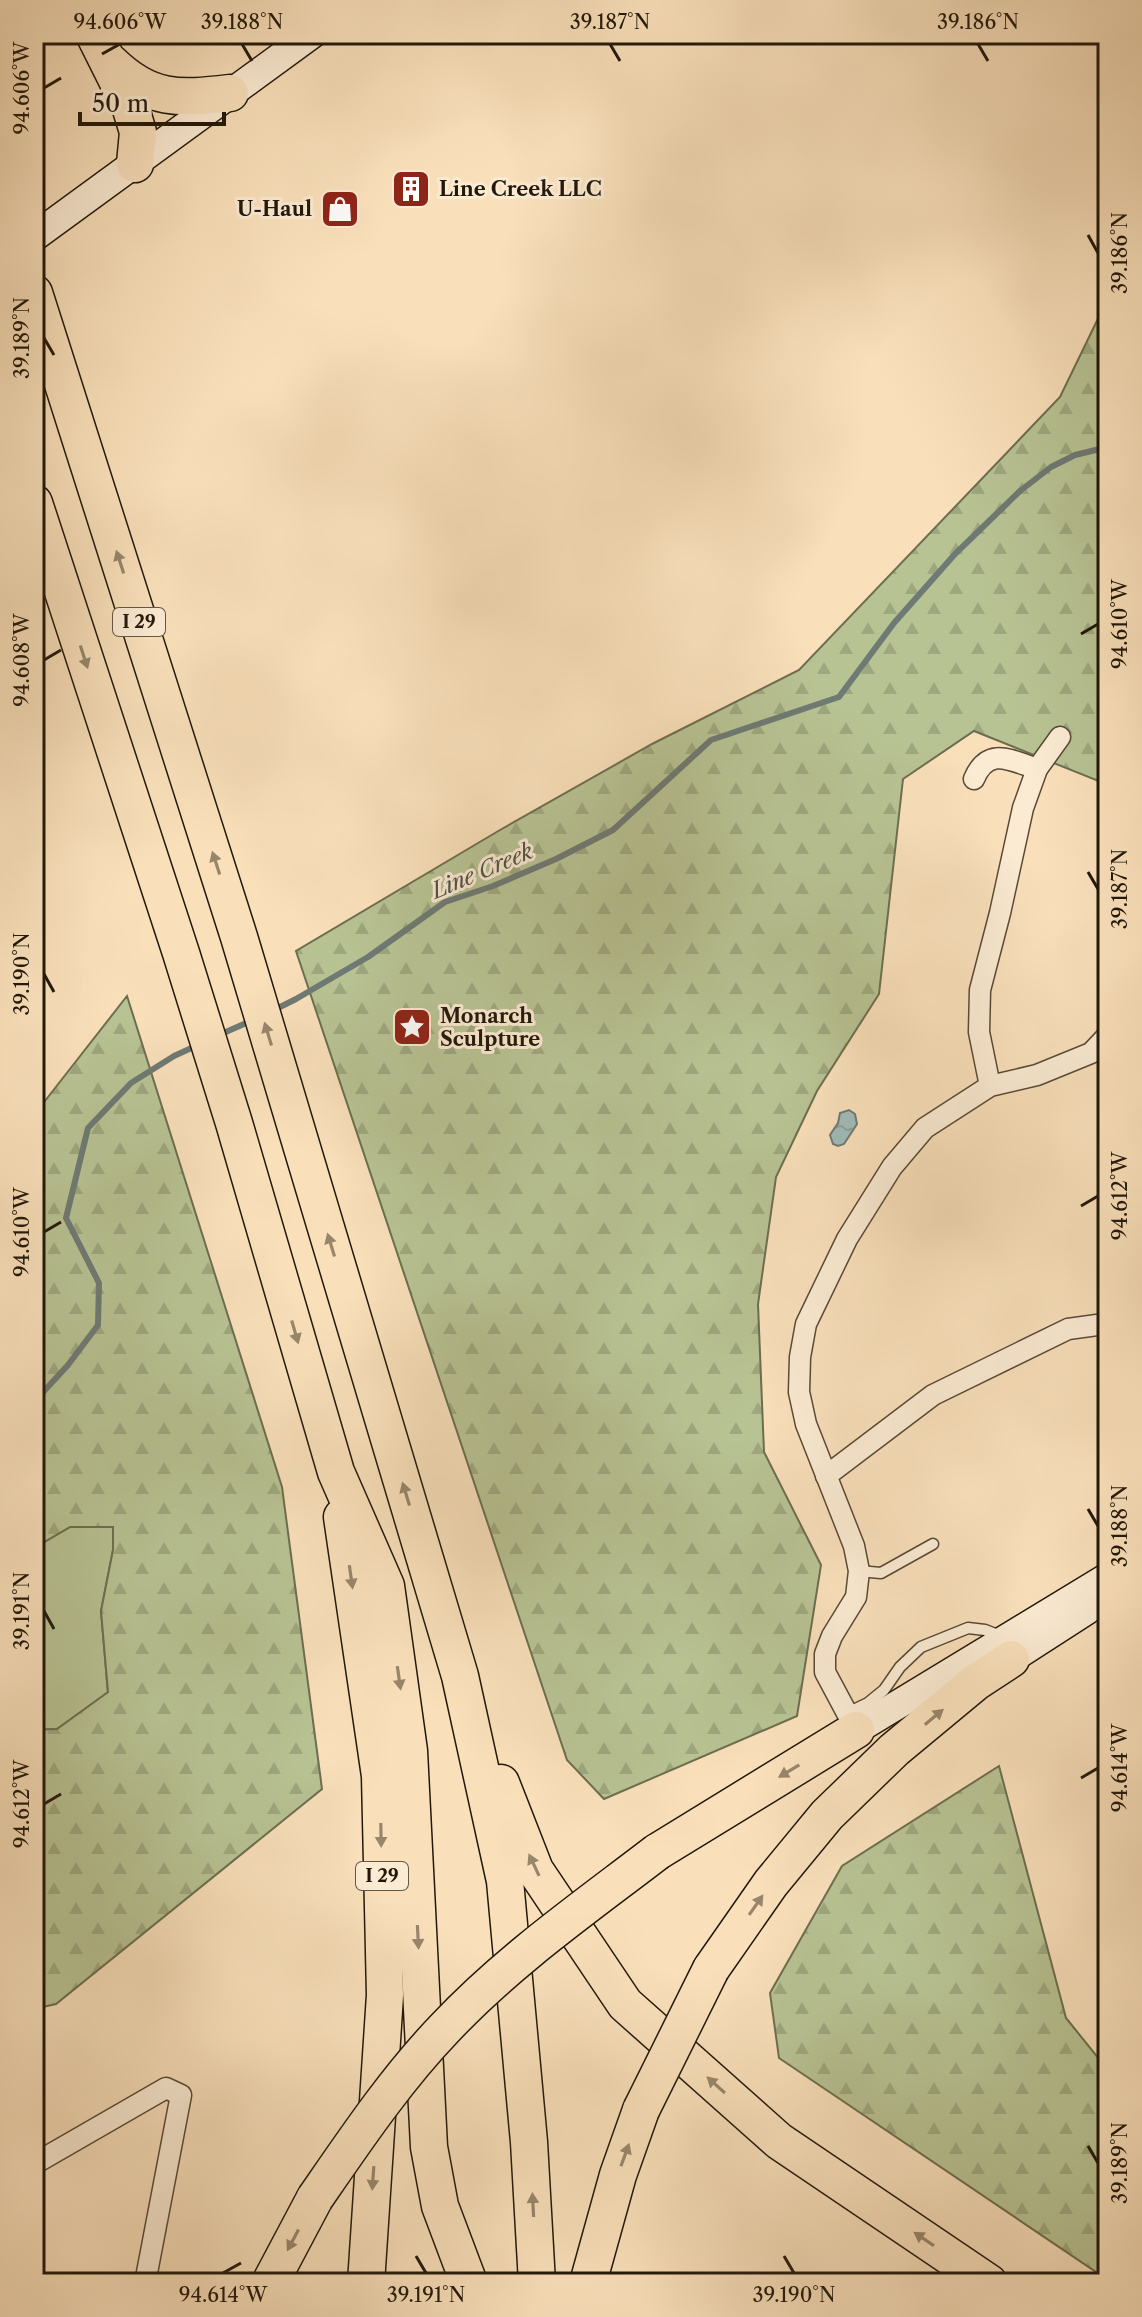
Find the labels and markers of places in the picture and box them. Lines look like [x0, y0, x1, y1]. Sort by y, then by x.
building icon: Line Creek LLC [390, 168, 432, 210]
place label: Line Creek LLC [439, 177, 602, 201]
shop icon: U-Haul [319, 188, 361, 230]
place label: U-Haul [237, 197, 312, 221]
place label: Monarch Sculpture [440, 1004, 540, 1051]
place icon: Monarch Sculpture [391, 1006, 433, 1048]

